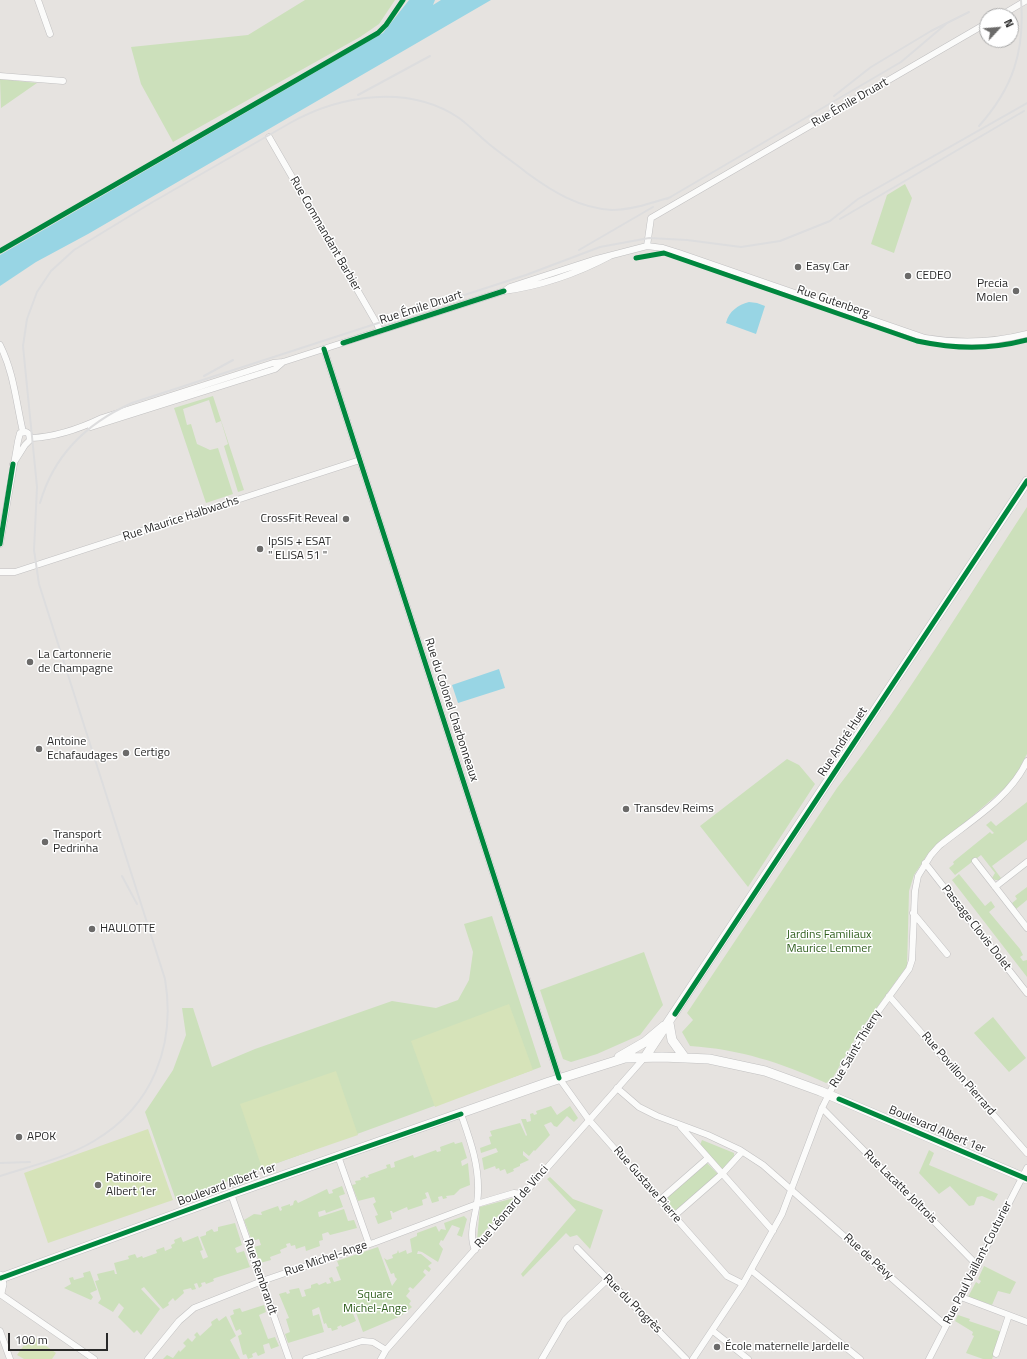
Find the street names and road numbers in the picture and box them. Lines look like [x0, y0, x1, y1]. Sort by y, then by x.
street label: Rue Émile Druart [809, 75, 891, 131]
street label: Rue Commandant Barbier [286, 174, 364, 294]
street label: Rue Gutenberg [795, 283, 871, 321]
street label: Rue Émile Druart [378, 288, 464, 328]
street label: Rue Maurice Halbwachs [121, 493, 241, 545]
street label: Rue du Colonel Charbonneaux [421, 636, 481, 784]
street label: Rue André Huet [815, 705, 871, 779]
street label: Passage Clovis Dolet [938, 882, 1014, 974]
street label: Rue Saint-Thierry [827, 1008, 885, 1090]
street label: Rue Povillon Pierrard [918, 1029, 998, 1119]
street label: Boulevard Albert 1er [886, 1103, 988, 1157]
street label: Rue Gustave Pierre [610, 1144, 684, 1226]
street label: Rue Lacatte Joltrois [860, 1147, 940, 1227]
street label: Boulevard Albert 1er [176, 1160, 278, 1210]
street label: Rue Léonard de Vinci [472, 1163, 552, 1251]
street label: Rue Paul Vaillant-Couturier [941, 1199, 1015, 1327]
street label: Rue de Pévy [840, 1231, 896, 1283]
street label: Rue Rembrandt [240, 1237, 280, 1317]
street label: Rue Michel-Ange [283, 1238, 369, 1280]
street label: Rue du Progrès [600, 1272, 664, 1336]

